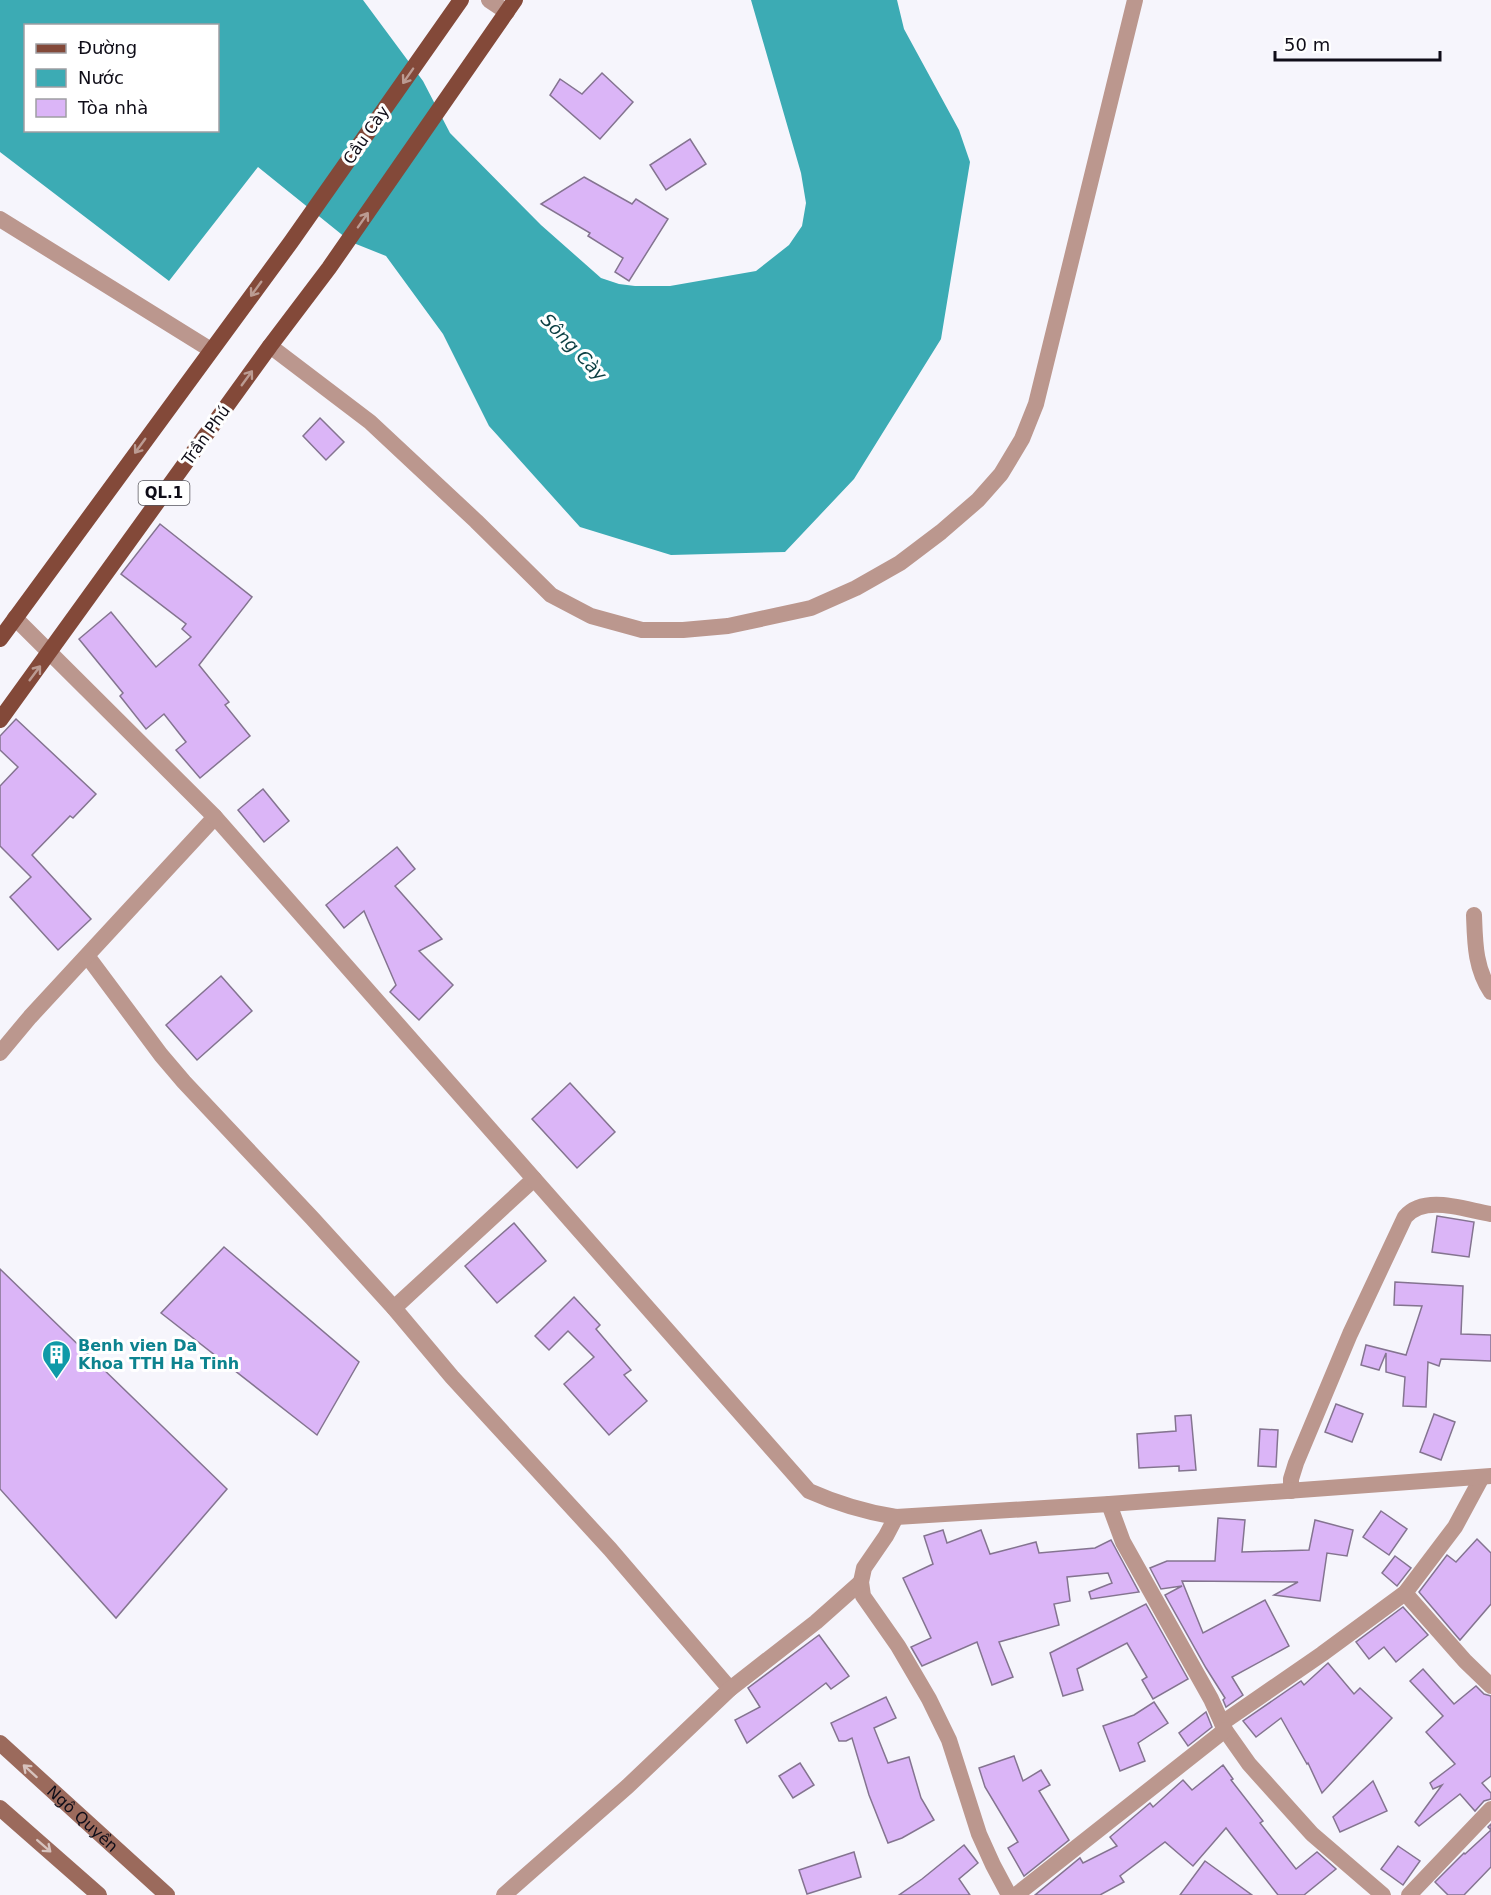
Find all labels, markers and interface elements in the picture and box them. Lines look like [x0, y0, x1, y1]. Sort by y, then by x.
legend [24, 24, 219, 132]
scale bar [1275, 24, 1440, 62]
text: 50 m [1284, 34, 1330, 55]
text: Đường [78, 37, 137, 58]
text: Nước [78, 67, 124, 88]
one-way arrow [402, 67, 414, 83]
text: Tòa nhà [77, 97, 148, 118]
street label: Cầu Cày [339, 102, 393, 168]
one-way arrow [357, 212, 369, 229]
one-way arrow [250, 281, 263, 297]
water label: Sông Cày [537, 309, 611, 385]
one-way arrow [241, 370, 253, 387]
street label: Trần Phú [177, 402, 234, 469]
one-way arrow [134, 437, 147, 453]
road number: QL.1 [138, 481, 190, 505]
one-way arrow [29, 665, 41, 681]
place label: Benh vien Da Khoa TTH Ha Tinh [78, 1336, 239, 1373]
building icon: Benh vien Da Khoa TTH Ha Tinh [41, 1338, 73, 1380]
one-way arrow [23, 1764, 38, 1778]
street label: Ngô Quyền [43, 1781, 122, 1855]
one-way arrow [36, 1839, 51, 1853]

